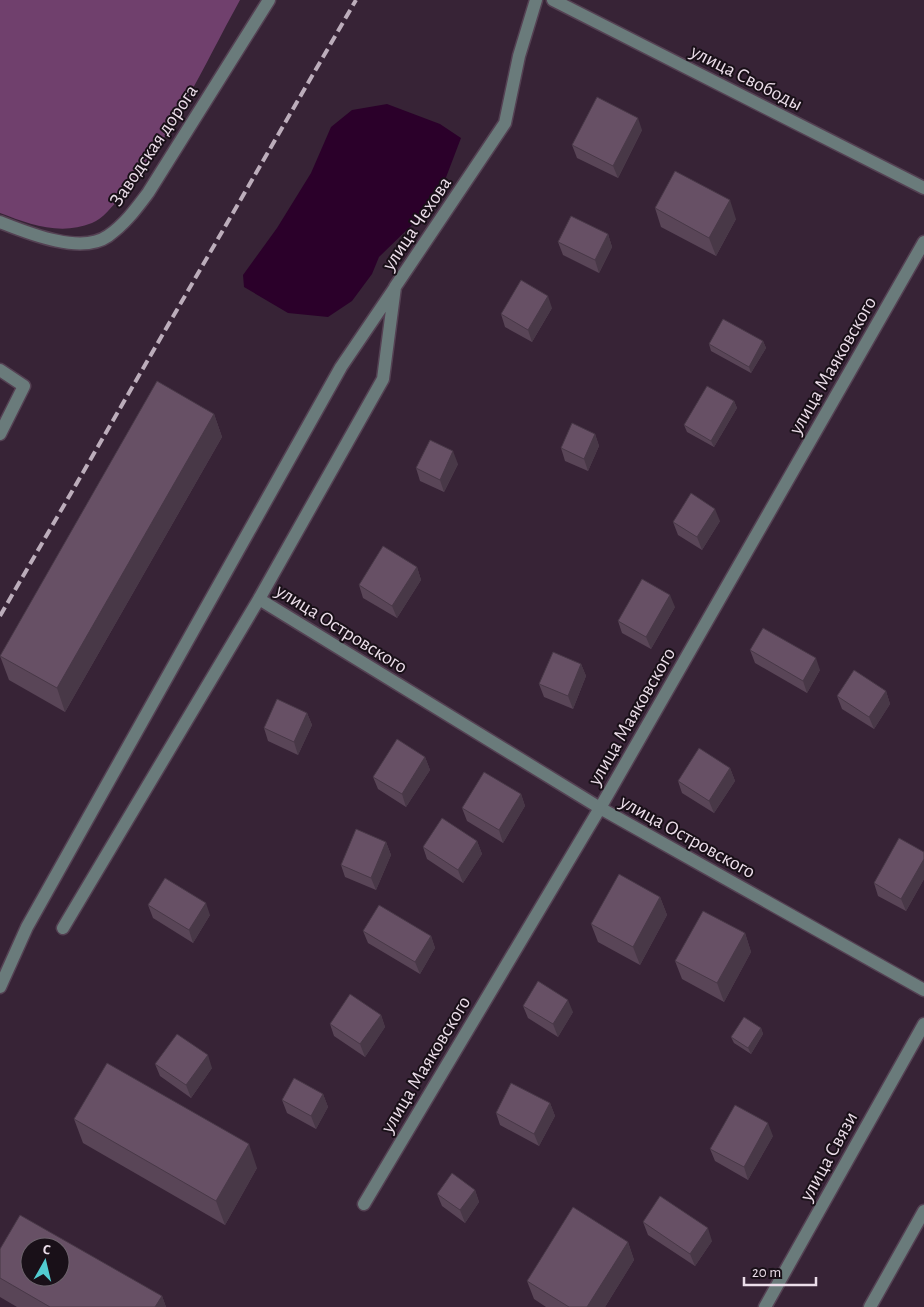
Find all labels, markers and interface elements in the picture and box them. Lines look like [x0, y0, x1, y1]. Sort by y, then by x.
street label: улица Свободы [687, 41, 806, 115]
street label: Заводская дорога [106, 81, 202, 210]
street label: улица Чехова [378, 173, 455, 275]
street label: улица Маяковского [785, 293, 880, 439]
street label: улица Островского [271, 580, 411, 677]
street label: улица Маяковского [584, 644, 679, 790]
street label: улица Островского [616, 791, 758, 882]
street label: улица Маяковского [377, 993, 474, 1137]
street label: улица Связи [796, 1109, 862, 1205]
north arrow [20, 1237, 70, 1287]
text: С [42, 1243, 52, 1258]
scale bar [744, 1254, 816, 1286]
text: 20 m [752, 1265, 781, 1280]

